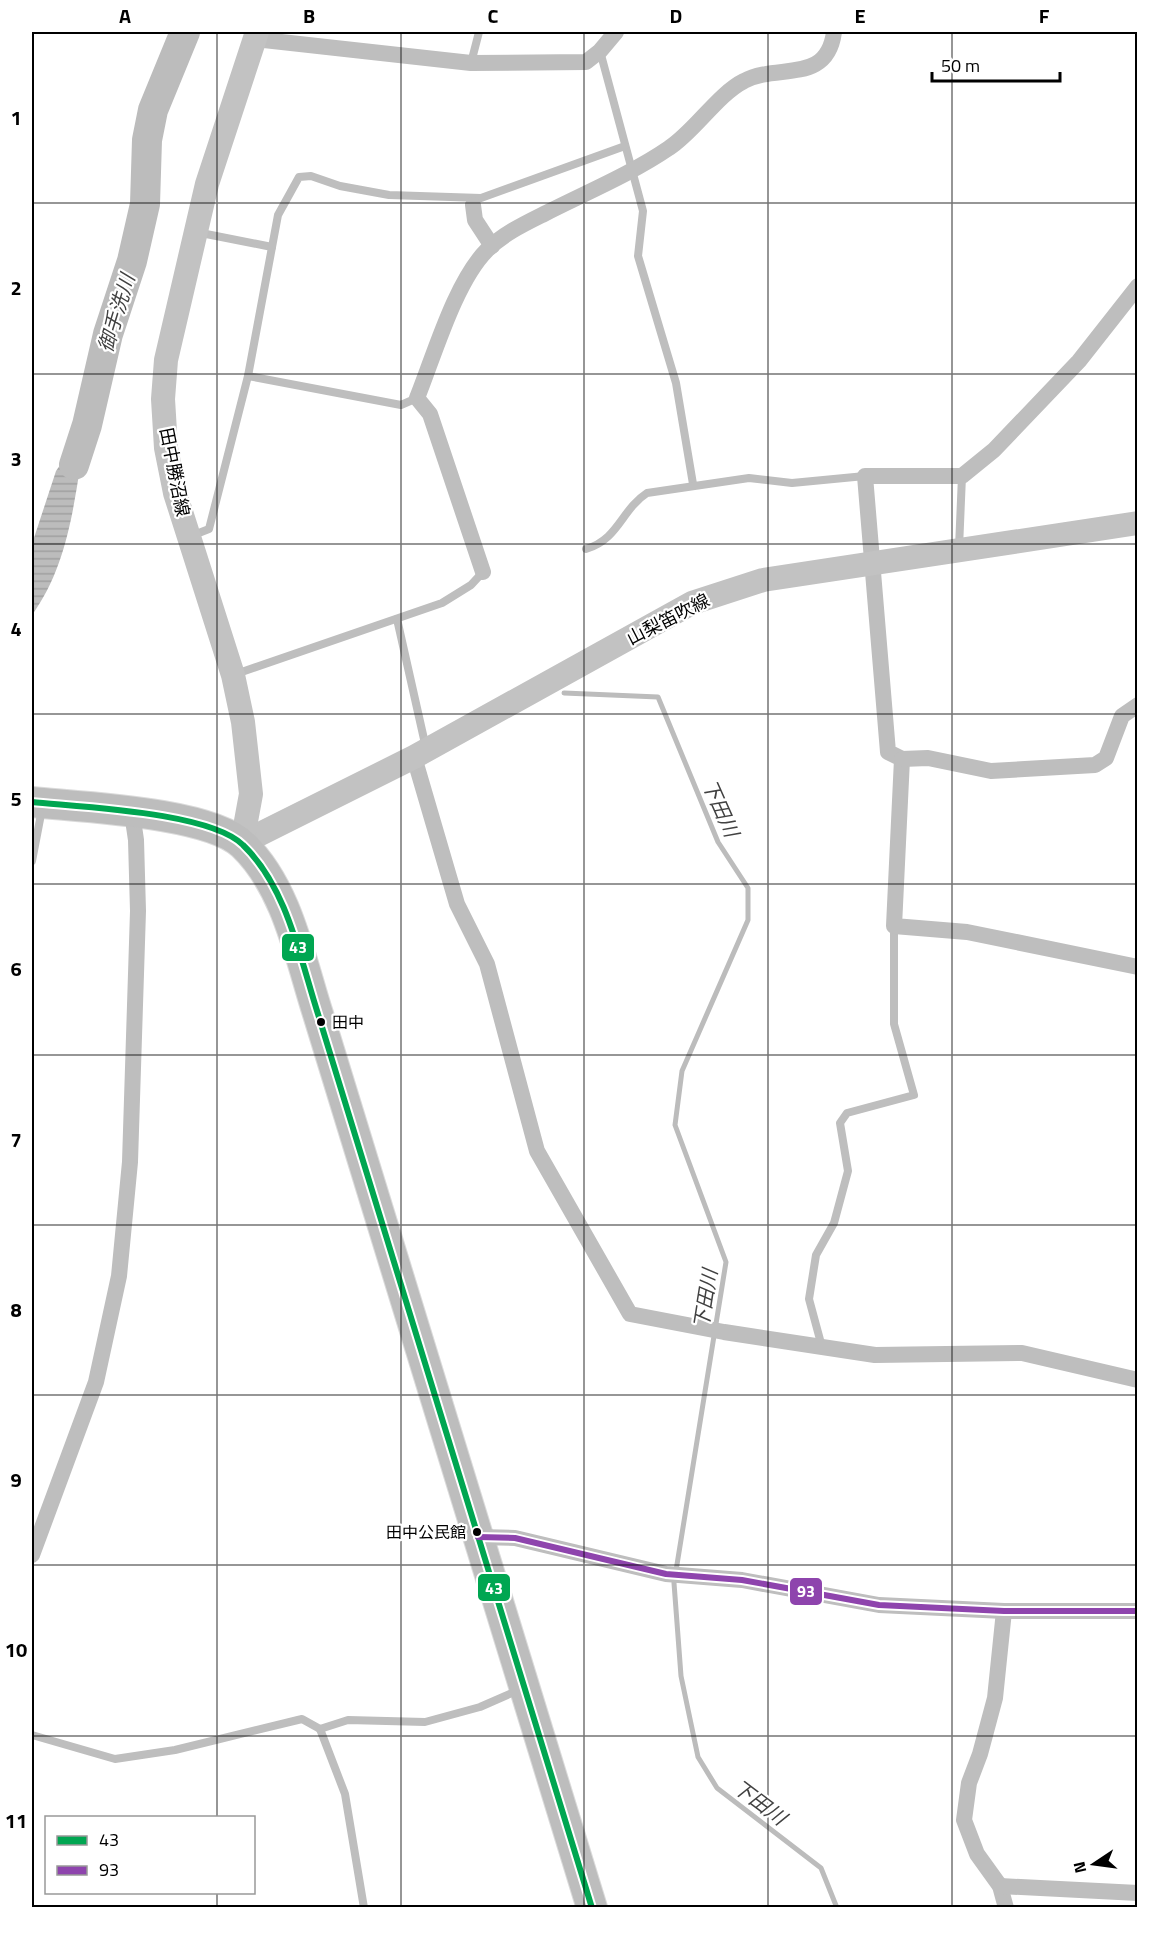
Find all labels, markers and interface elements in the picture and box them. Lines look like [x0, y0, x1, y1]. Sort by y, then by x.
text: A [119, 0, 131, 31]
text: B [303, 0, 315, 31]
text: C [488, 0, 499, 31]
text: D [670, 0, 682, 31]
text: E [854, 0, 866, 31]
text: F [1039, 0, 1050, 31]
scale bar [932, 45, 1060, 83]
text: 50 m [941, 52, 980, 79]
text: 1 [10, 102, 22, 133]
water label: 御手洗川 [89, 268, 143, 356]
text: 2 [10, 272, 22, 303]
street label: 田中勝沼線 [153, 425, 197, 519]
text: 3 [10, 443, 22, 474]
street label: 山梨笛吹線 [622, 587, 714, 651]
text: 4 [10, 613, 22, 644]
water label: 下田川 [695, 774, 748, 844]
text: 5 [10, 783, 22, 814]
line badge: 43 [281, 933, 315, 962]
text: 43 [289, 935, 307, 959]
text: 6 [10, 953, 22, 984]
place label: 田中 [332, 1010, 364, 1034]
marker: 田中 [315, 1016, 327, 1028]
text: 7 [10, 1124, 22, 1155]
water label: 下田川 [685, 1265, 725, 1331]
text: 8 [10, 1294, 22, 1325]
text: 9 [10, 1464, 22, 1495]
place label: 田中公民館 [386, 1520, 466, 1544]
marker: 田中公民館 [471, 1526, 483, 1538]
line badge: 43 [477, 1573, 511, 1602]
text: 43 [485, 1576, 503, 1600]
line badge: 93 [789, 1577, 823, 1606]
text: 93 [797, 1579, 815, 1603]
text: 10 [5, 1634, 27, 1665]
water label: 下田川 [727, 1772, 795, 1834]
text: 11 [5, 1805, 27, 1836]
legend [45, 1816, 255, 1894]
text: 43 [99, 1826, 119, 1853]
north arrow [1064, 1834, 1124, 1894]
text: 93 [99, 1856, 119, 1883]
text: N [1066, 1859, 1092, 1875]

